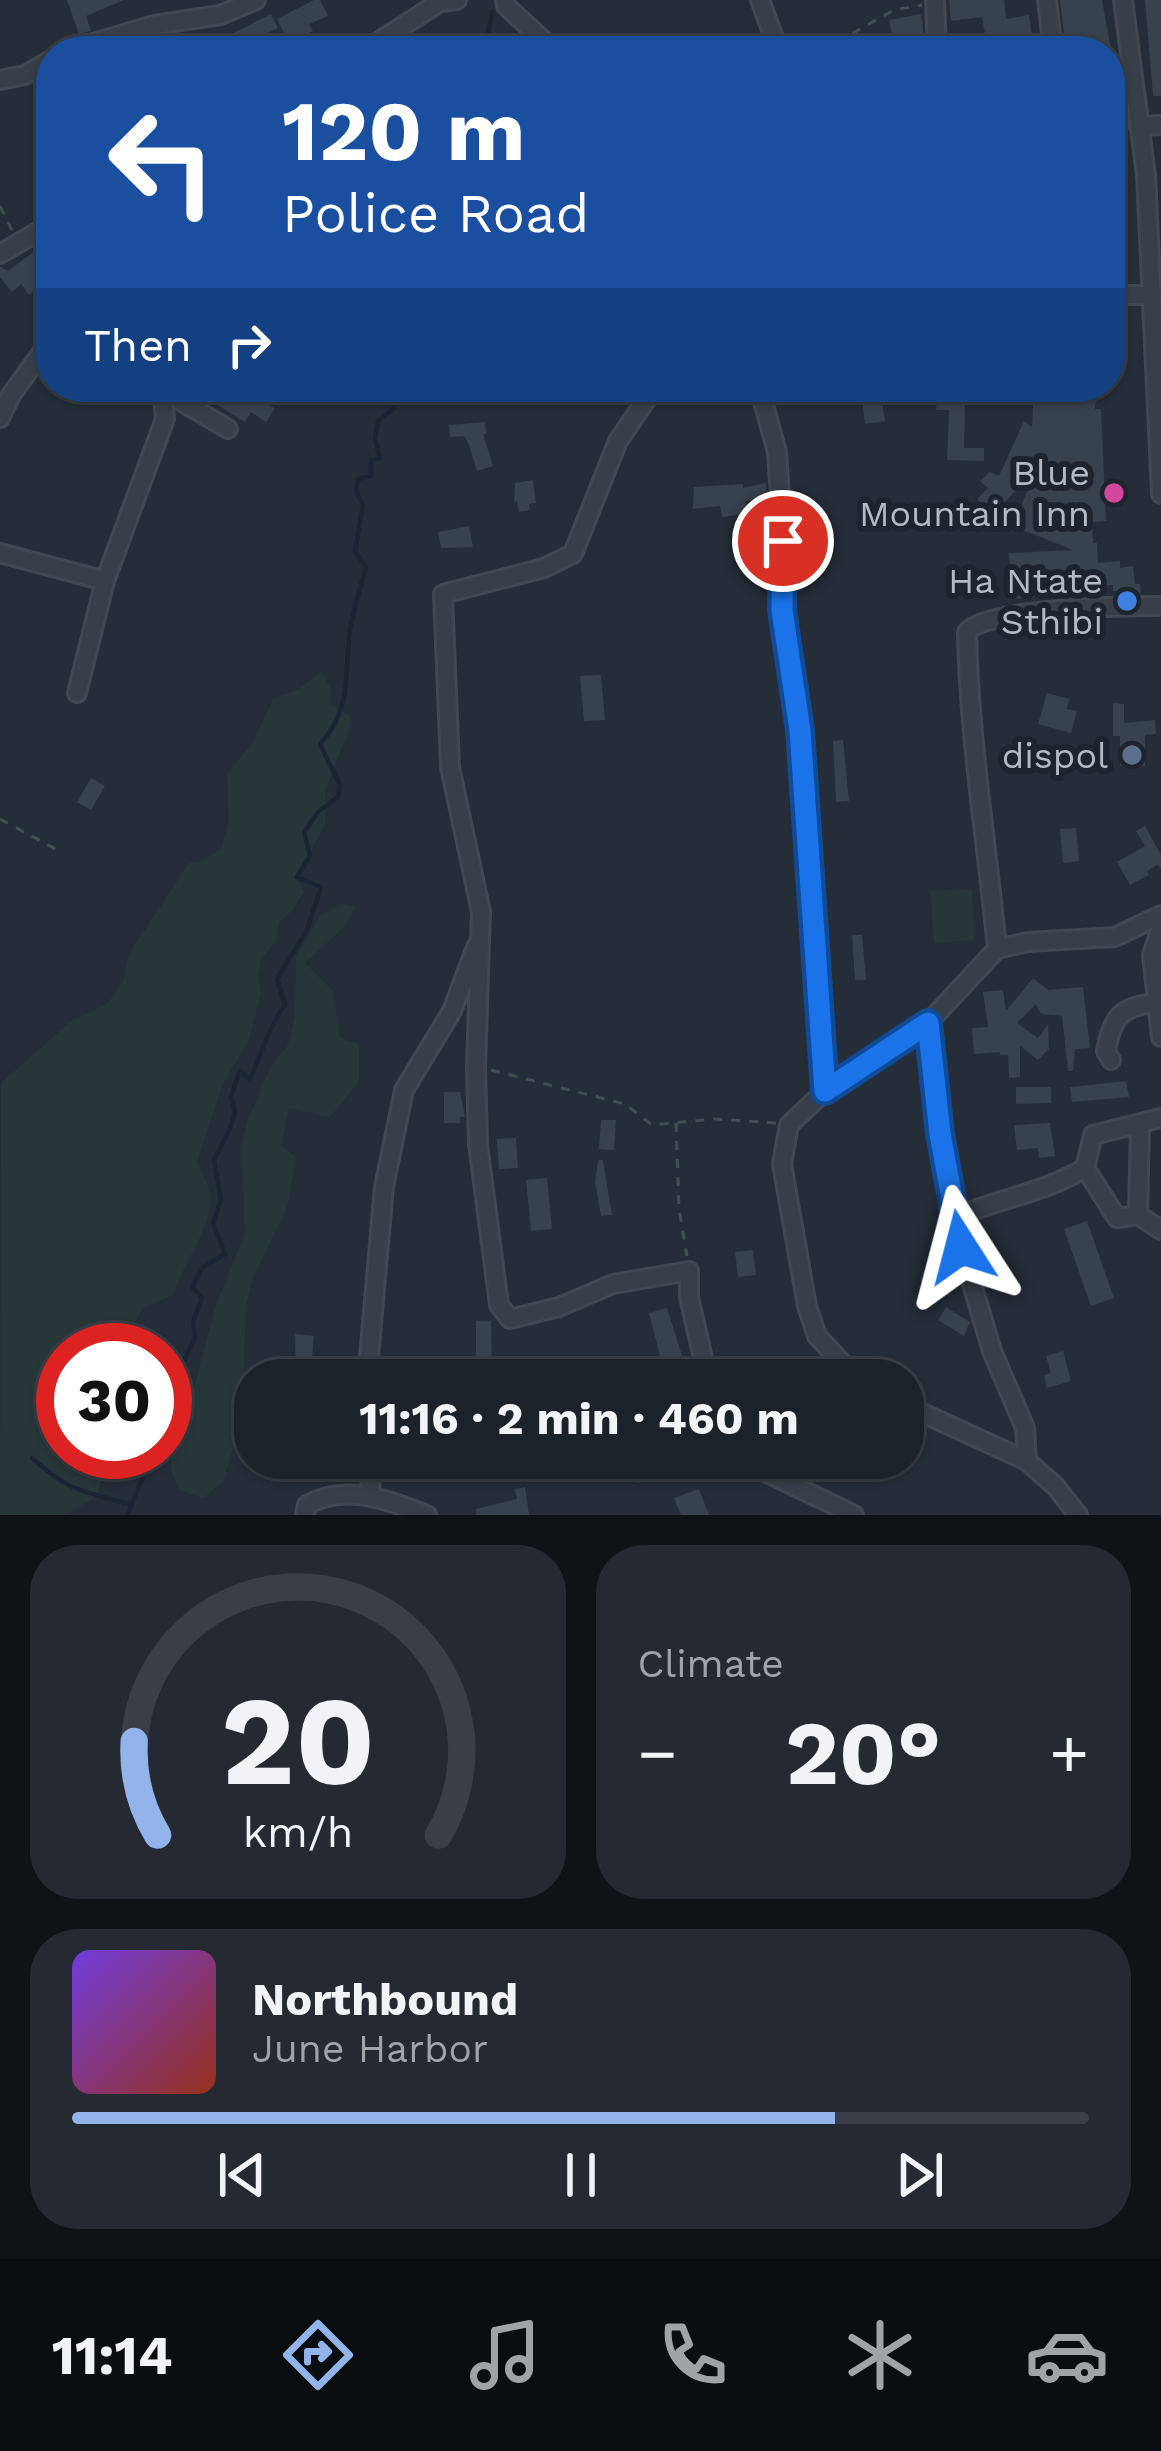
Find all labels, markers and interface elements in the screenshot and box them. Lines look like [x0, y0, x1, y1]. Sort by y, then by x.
text: 120 m [282, 82, 525, 180]
icon: left [84, 84, 240, 240]
text: Police Road [282, 182, 589, 245]
icon: right [216, 312, 282, 378]
text: Then [84, 319, 192, 372]
place label: Blue Mountain Inn [859, 452, 1090, 535]
marker: Blue Mountain Inn [1101, 480, 1127, 506]
pin [732, 490, 834, 592]
icon: arrive [750, 508, 816, 574]
place label: Ha Ntate Sthibi [948, 560, 1103, 643]
marker: Ha Ntate Sthibi [1114, 588, 1140, 614]
place label: dispol [1002, 735, 1108, 777]
marker: dispol [1119, 742, 1145, 768]
position arrow [898, 1184, 1024, 1310]
speed limit sign: 30 [36, 1323, 192, 1479]
text: 11:16 · 2 min · 460 m [359, 1392, 799, 1445]
text: Climate [638, 1641, 784, 1686]
text: 20 [220, 1668, 375, 1814]
text: 20° [785, 1700, 941, 1806]
text: − [638, 1715, 677, 1792]
text: + [1049, 1715, 1089, 1792]
text: km/h [242, 1807, 353, 1857]
text: Northbound [252, 1973, 518, 2026]
text: June Harbor [252, 2026, 488, 2071]
icon: previous [209, 2142, 275, 2208]
icon: pause [548, 2142, 614, 2208]
icon: next [887, 2142, 953, 2208]
icon: directions [276, 2313, 360, 2397]
icon: music [463, 2313, 547, 2397]
icon: phone [651, 2313, 735, 2397]
icon: climate [838, 2313, 922, 2397]
icon: car [1025, 2313, 1109, 2397]
text: 11:14 [52, 2324, 173, 2387]

